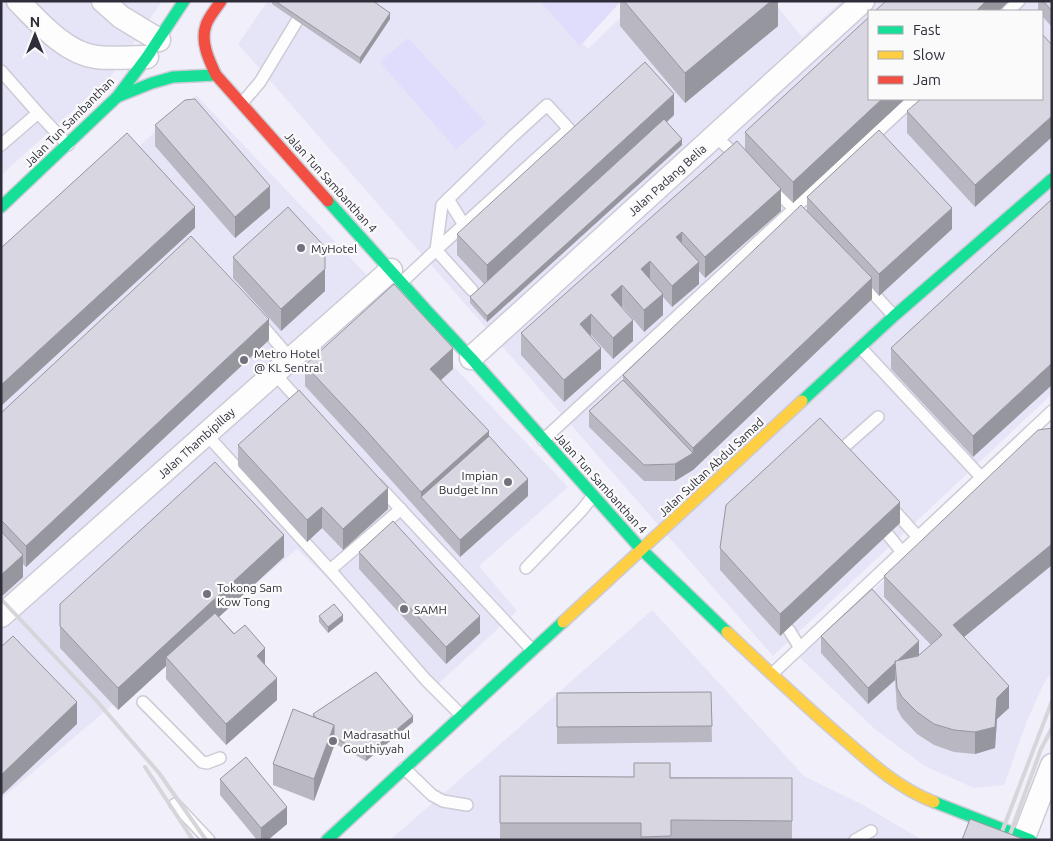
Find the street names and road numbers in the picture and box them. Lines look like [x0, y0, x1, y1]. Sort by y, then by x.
street label: Jalan Tun Sambanthan [22, 75, 116, 169]
street label: Jalan Tun Sambanthan 4 [282, 129, 380, 235]
street label: Jalan Padang Belia [625, 142, 709, 218]
street label: Jalan Thambipillay [155, 405, 237, 481]
street label: Jalan Sultan Abdul Samad [656, 415, 766, 519]
street label: Jalan Tun Sambanthan 4 [552, 430, 650, 536]

